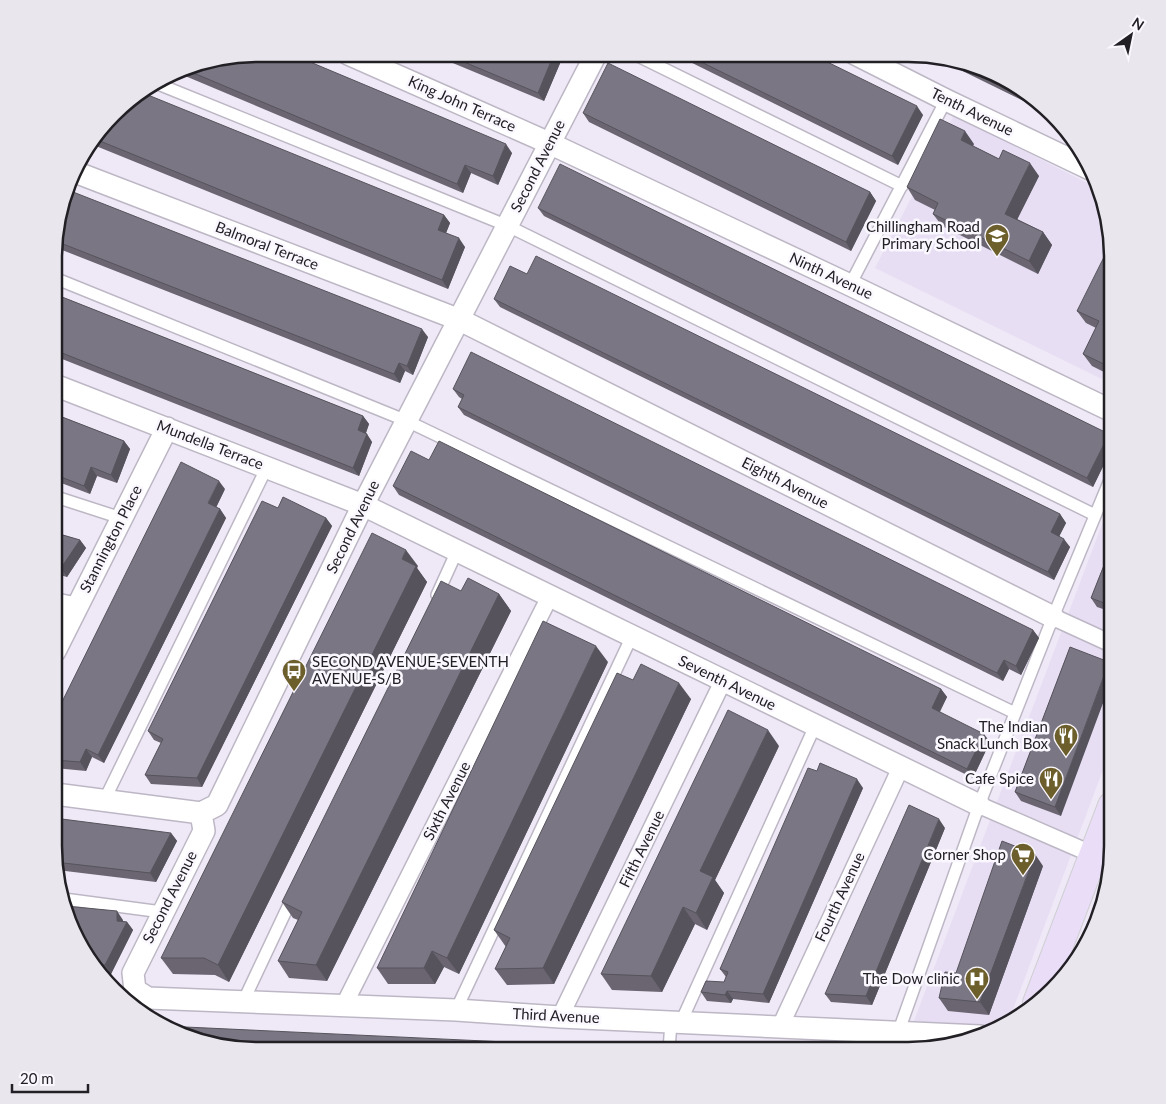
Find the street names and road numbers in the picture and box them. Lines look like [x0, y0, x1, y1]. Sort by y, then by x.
street label: King John Terrace [406, 71, 519, 135]
street label: Tenth Avenue [928, 83, 1017, 139]
street label: Second Avenue [506, 116, 568, 215]
street label: Balmoral Terrace [213, 217, 322, 273]
street label: Ninth Avenue [787, 248, 876, 302]
street label: Mundella Terrace [154, 415, 266, 473]
street label: Eighth Avenue [739, 453, 832, 512]
street label: Second Avenue [322, 477, 382, 576]
street label: Stannington Place [75, 482, 145, 595]
street label: Seventh Avenue [676, 651, 779, 714]
street label: Sixth Avenue [419, 758, 474, 843]
street label: Fifth Avenue [615, 807, 668, 890]
street label: Second Avenue [138, 847, 200, 946]
street label: Fourth Avenue [810, 849, 868, 944]
street label: Third Avenue [512, 1004, 600, 1026]

